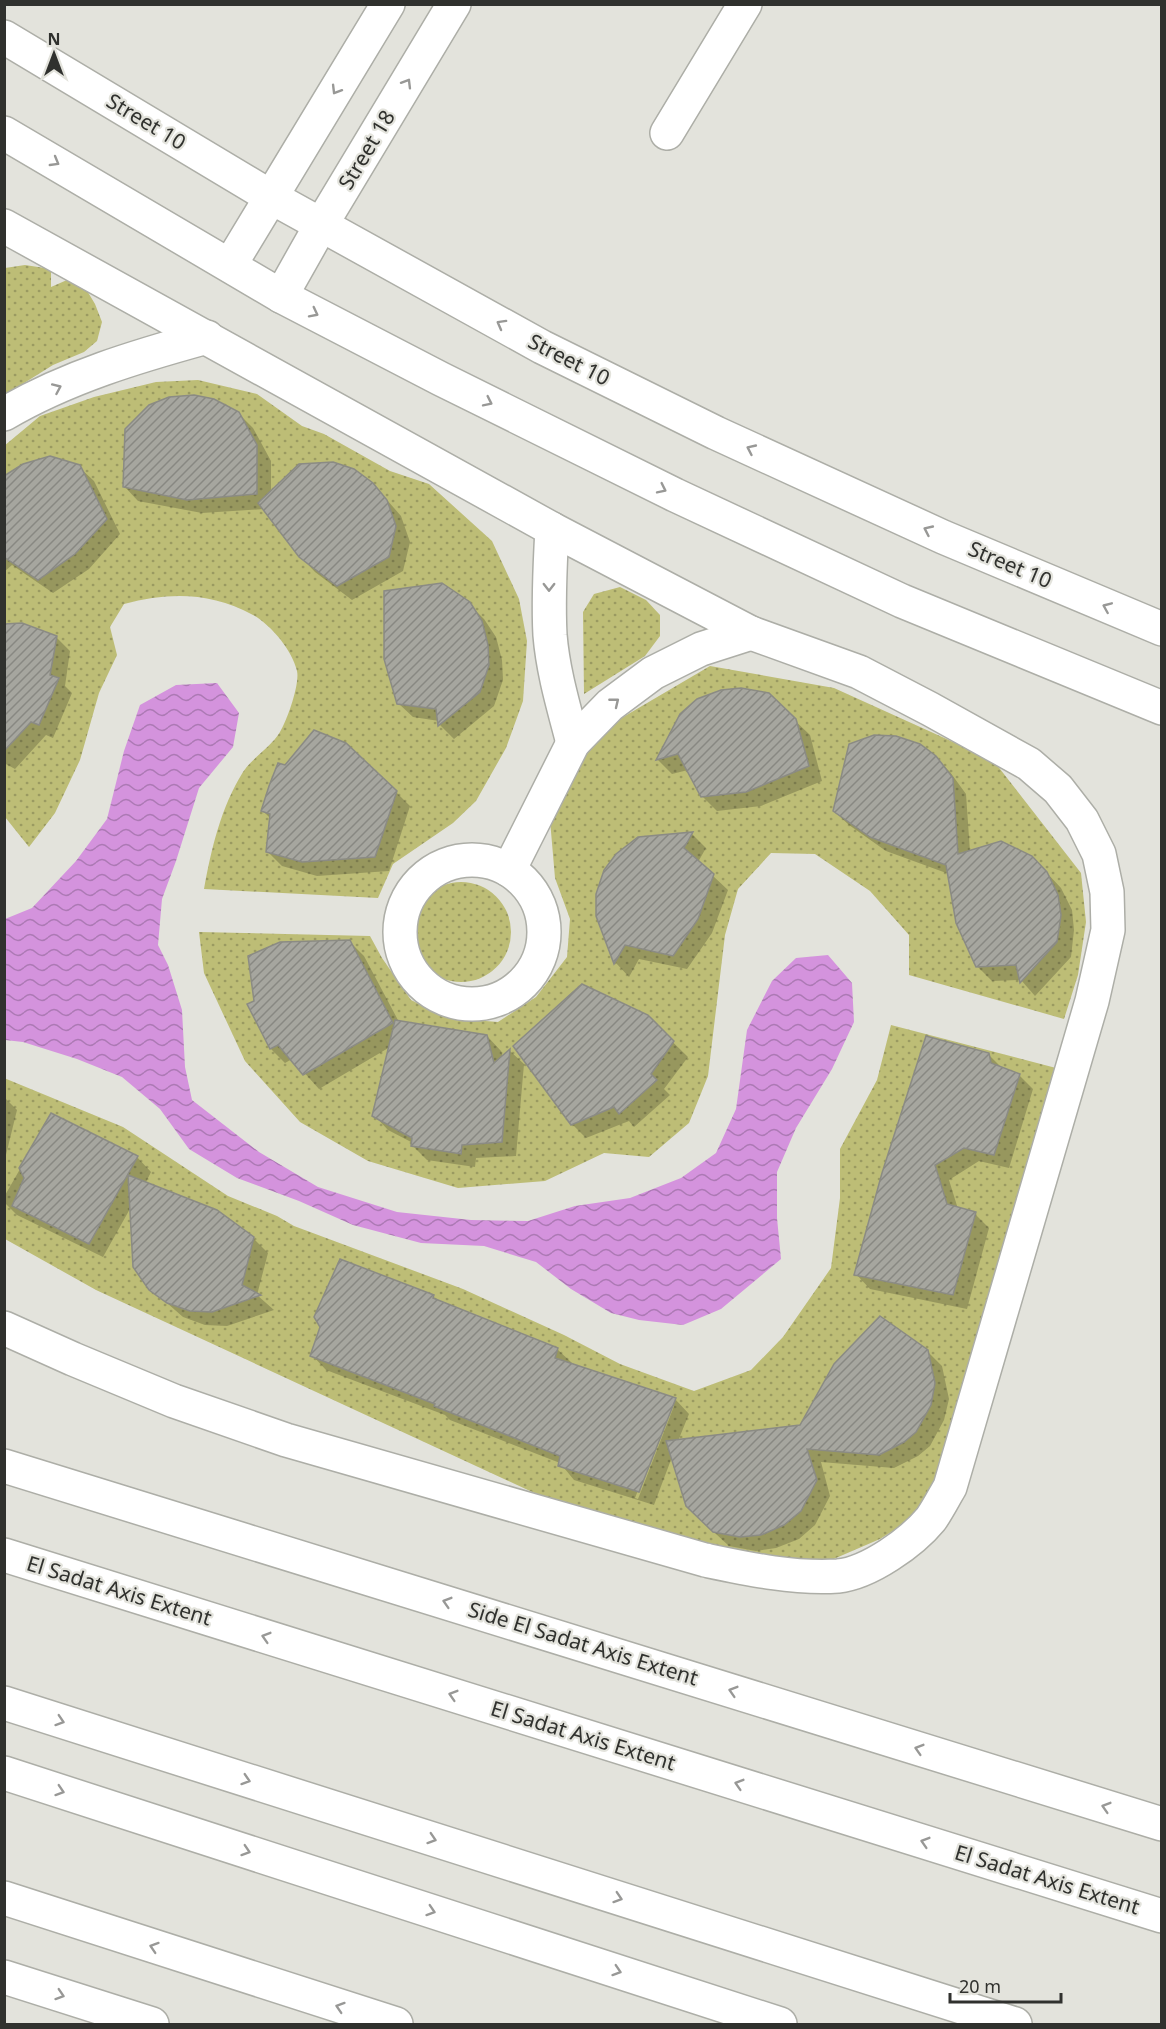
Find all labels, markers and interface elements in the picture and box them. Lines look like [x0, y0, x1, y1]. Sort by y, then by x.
north arrow [24, 24, 84, 84]
text: N [47, 28, 61, 50]
one-way arrow [399, 79, 411, 89]
one-way arrow [331, 84, 343, 94]
street label: Street 10 [102, 86, 191, 156]
street label: Street 18 [331, 105, 401, 194]
one-way arrow [49, 155, 59, 167]
one-way arrow [308, 306, 318, 317]
one-way arrow [497, 320, 507, 331]
street label: Street 10 [524, 327, 615, 392]
one-way arrow [51, 384, 62, 396]
one-way arrow [481, 395, 492, 407]
one-way arrow [746, 444, 757, 456]
one-way arrow [656, 481, 667, 493]
one-way arrow [924, 525, 935, 537]
street label: Street 10 [964, 534, 1056, 594]
one-way arrow [543, 583, 555, 592]
one-way arrow [1103, 602, 1114, 614]
one-way arrow [608, 699, 619, 710]
street label: El Sadat Axis Extent [23, 1549, 216, 1632]
street label: Side El Sadat Axis Extent [465, 1595, 702, 1691]
one-way arrow [442, 1597, 453, 1609]
one-way arrow [261, 1632, 272, 1644]
one-way arrow [728, 1685, 739, 1698]
one-way arrow [448, 1690, 459, 1702]
street label: El Sadat Axis Extent [487, 1694, 680, 1777]
one-way arrow [54, 1714, 65, 1726]
one-way arrow [915, 1743, 925, 1756]
one-way arrow [240, 1773, 251, 1785]
one-way arrow [734, 1779, 745, 1791]
one-way arrow [54, 1783, 65, 1796]
one-way arrow [1101, 1801, 1112, 1814]
one-way arrow [426, 1832, 437, 1844]
one-way arrow [920, 1837, 931, 1849]
street label: El Sadat Axis Extent [951, 1838, 1144, 1921]
one-way arrow [240, 1844, 251, 1856]
one-way arrow [612, 1891, 623, 1903]
one-way arrow [425, 1904, 436, 1916]
one-way arrow [149, 1941, 160, 1954]
one-way arrow [611, 1964, 622, 1977]
scale bar [950, 1966, 1061, 2004]
text: 20 m [959, 1974, 1001, 1998]
one-way arrow [54, 1988, 65, 2000]
one-way arrow [335, 2001, 346, 2014]

